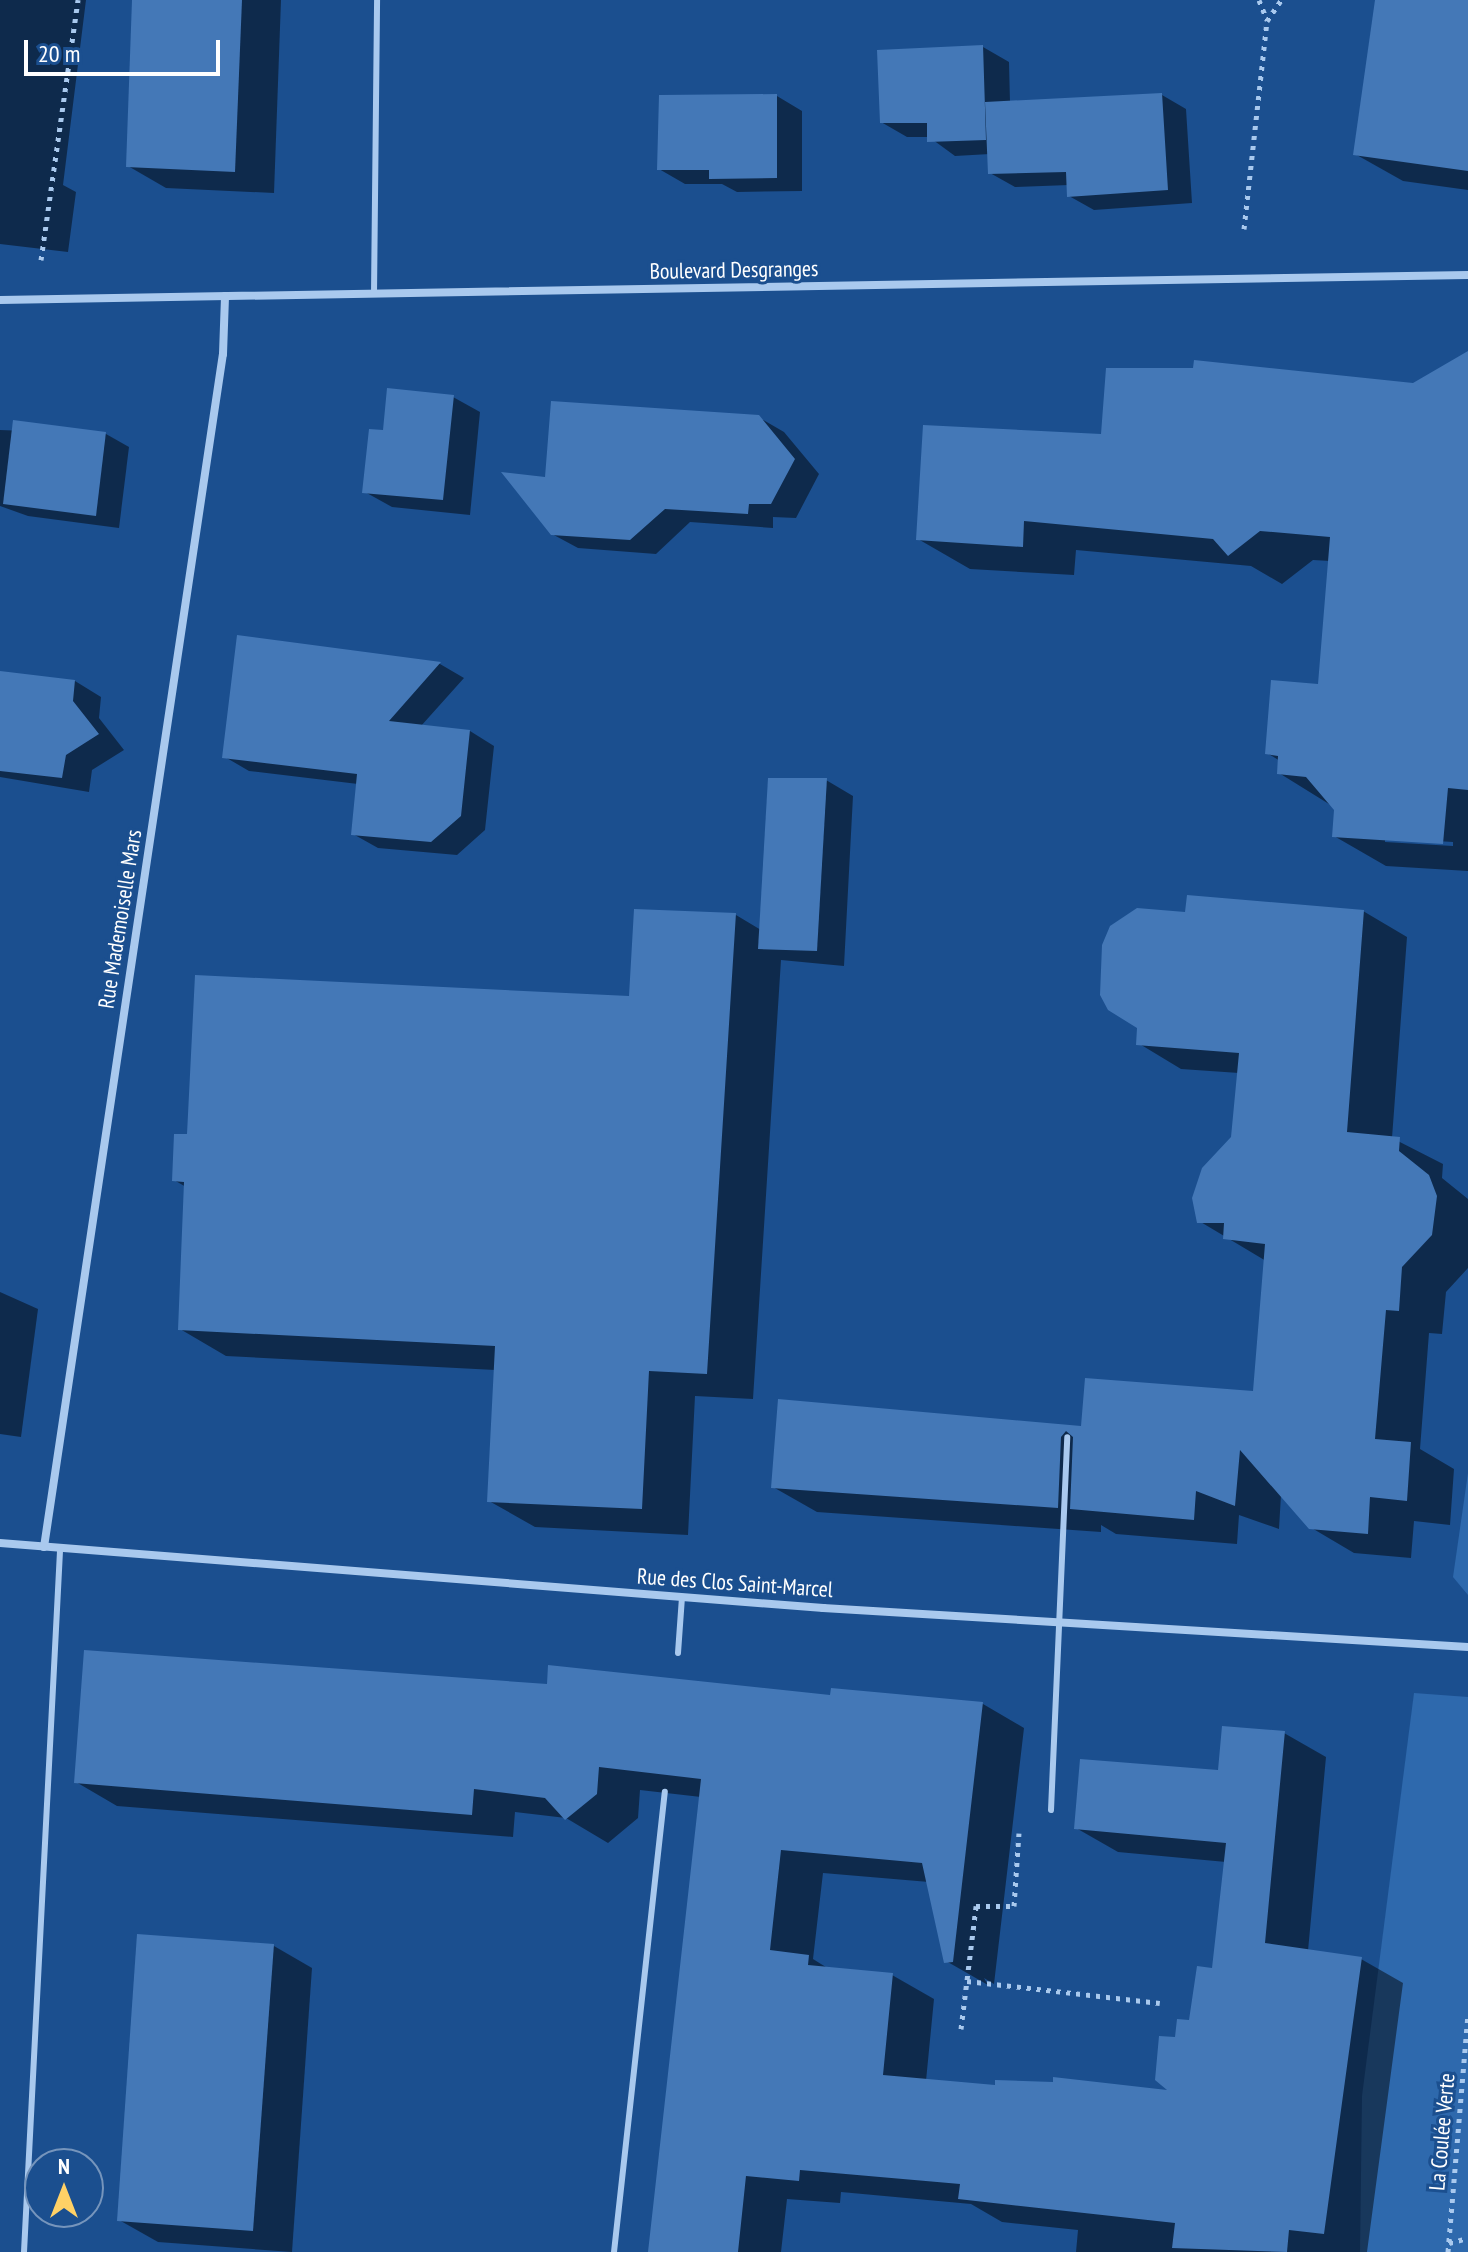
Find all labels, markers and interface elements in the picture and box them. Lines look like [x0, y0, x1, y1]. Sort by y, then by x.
scale bar [28, 24, 224, 74]
text: 20 m [38, 38, 80, 69]
street label: Boulevard Desgranges [649, 255, 819, 285]
street label: Rue Mademoiselle Mars [93, 828, 147, 1010]
street label: Rue des Clos Saint-Marcel [636, 1563, 834, 1603]
street label: La Coulée Verte [1424, 2072, 1460, 2192]
north arrow [24, 2148, 104, 2228]
text: N [58, 2152, 70, 2180]

